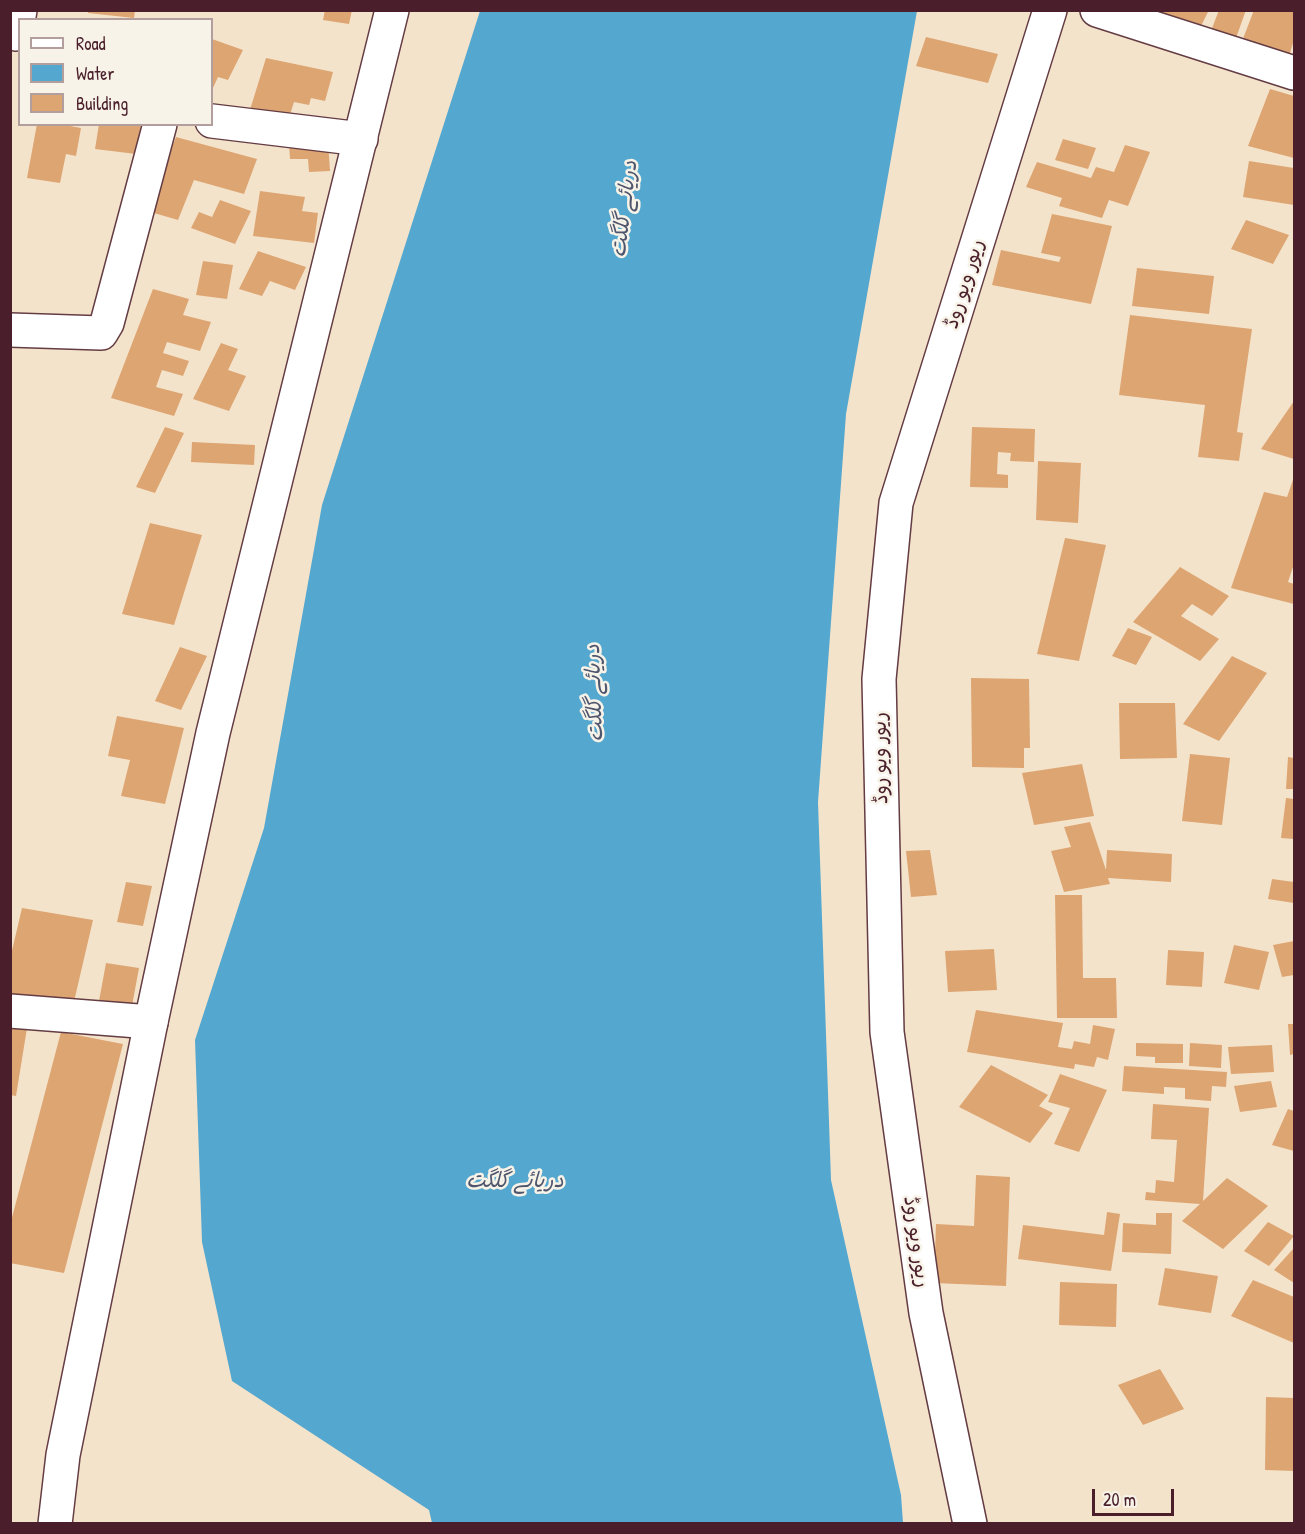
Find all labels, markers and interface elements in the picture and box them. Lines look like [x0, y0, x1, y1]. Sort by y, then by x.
legend [18, 18, 213, 126]
text: Road [76, 31, 106, 56]
text: Water [76, 61, 114, 86]
text: Building [76, 91, 128, 116]
water label: دریائے گلگت [607, 159, 643, 259]
street label: ریور ویو روڈ [940, 236, 990, 332]
water label: دریائے گلگت [581, 644, 609, 742]
street label: ریور ویو روڈ [868, 712, 894, 804]
water label: دریائے گلگت [466, 1168, 564, 1194]
street label: ریور ویو روڈ [898, 1195, 934, 1289]
scale bar [1095, 1477, 1178, 1515]
text: 20 m [1103, 1487, 1136, 1512]

